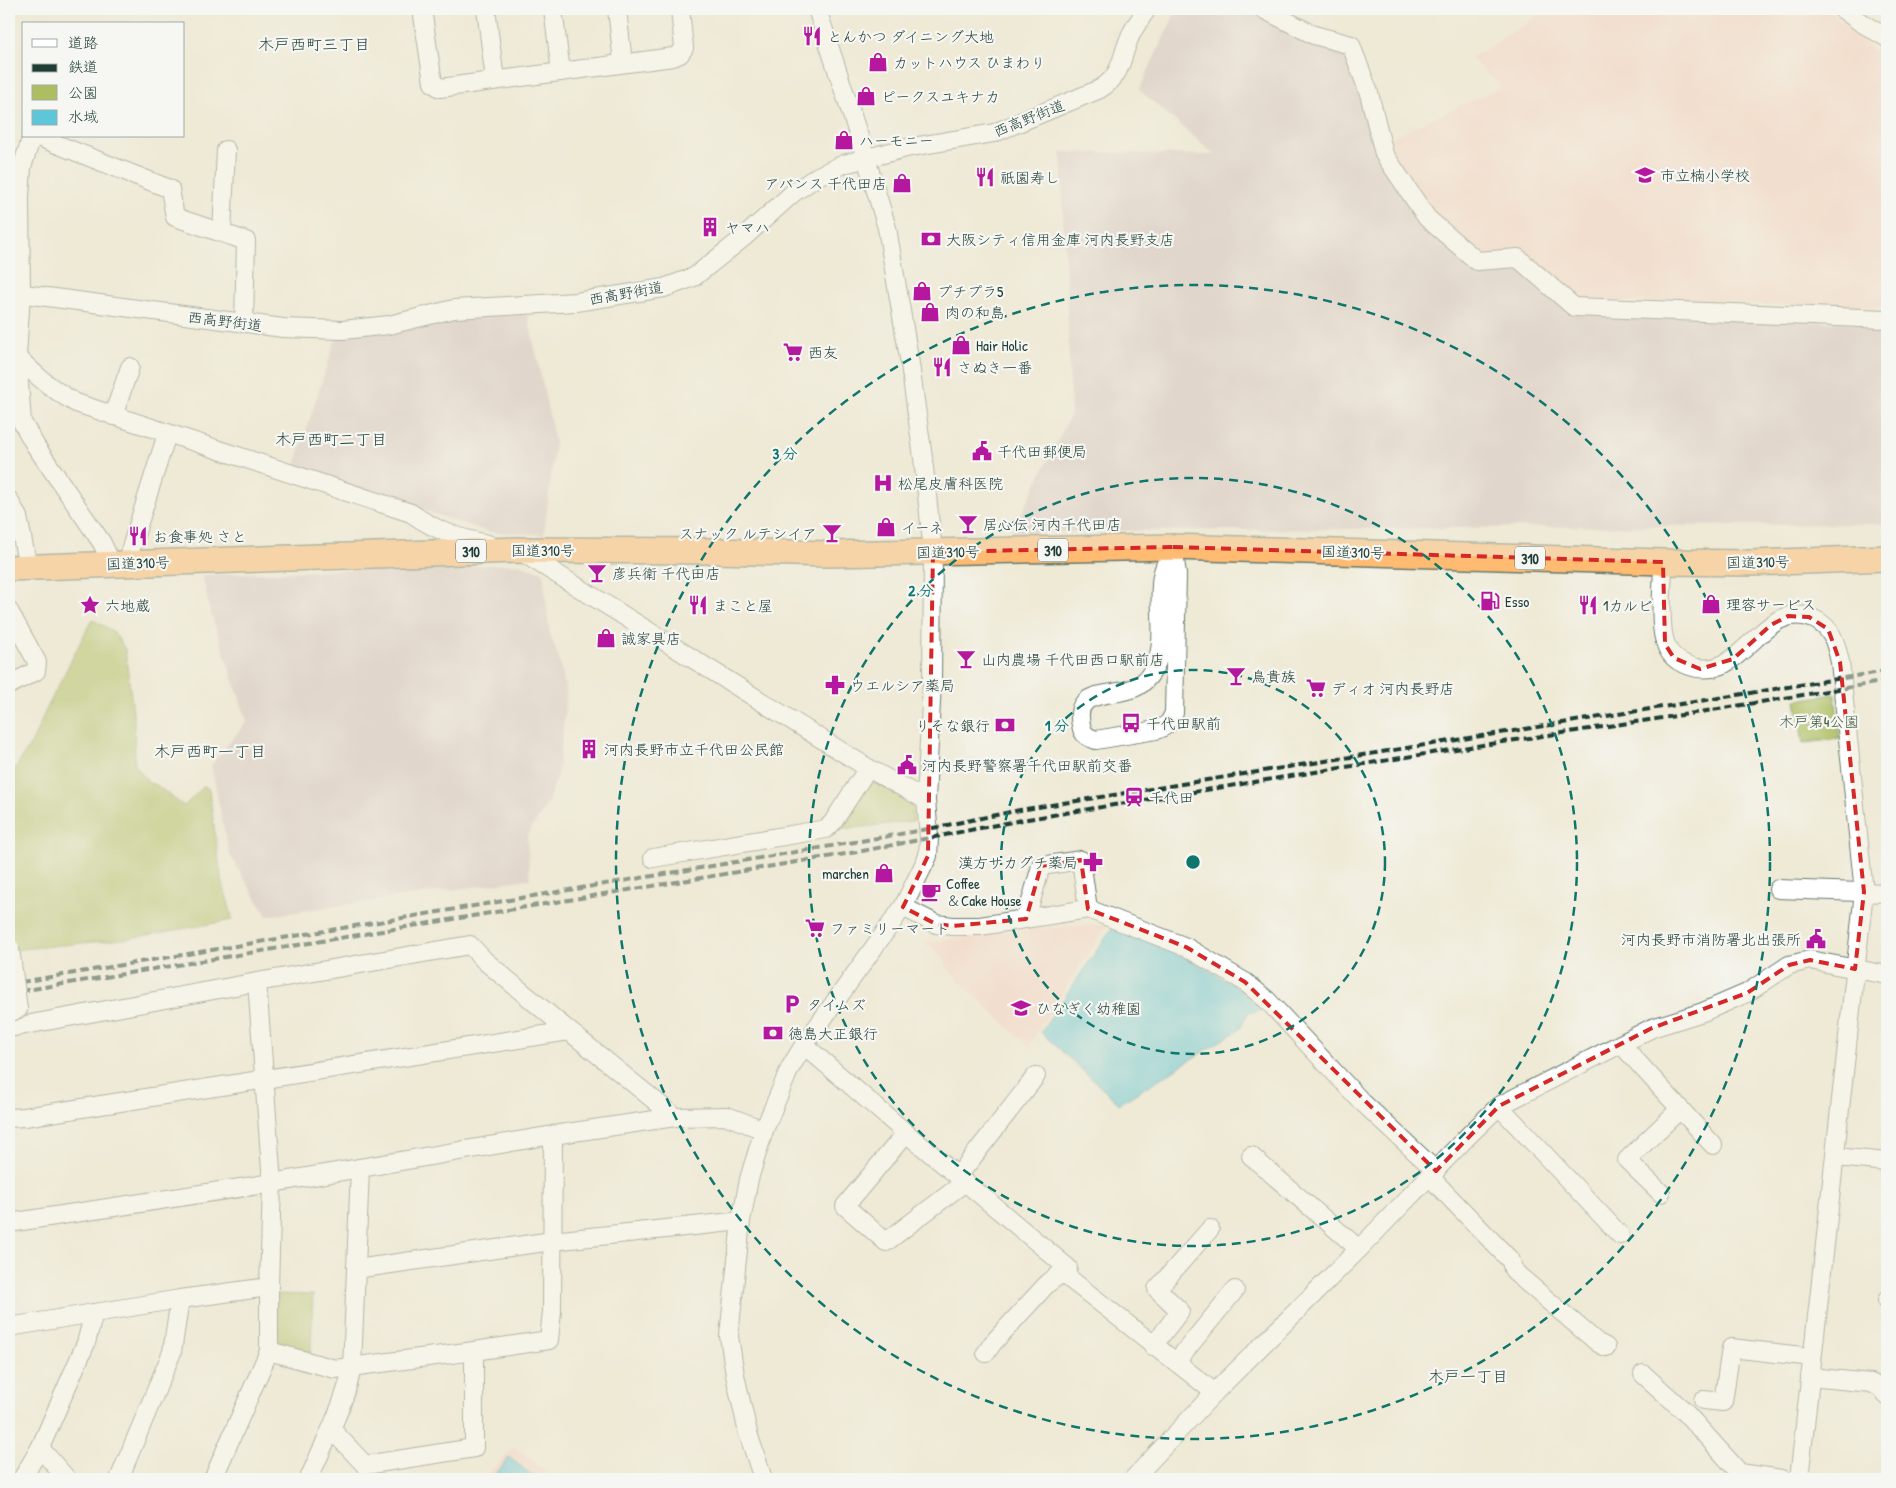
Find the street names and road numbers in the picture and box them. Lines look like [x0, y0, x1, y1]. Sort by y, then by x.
street label: 西高野街道 [990, 94, 1068, 142]
street label: 西高野街道 [587, 276, 665, 310]
street label: 西高野街道 [186, 306, 264, 336]
road number: 310 [1038, 538, 1068, 562]
road number: 310 [456, 540, 486, 562]
street label: 国道310号 [511, 540, 575, 561]
street label: 国道310号 [1321, 540, 1385, 564]
street label: 国道310号 [916, 541, 980, 563]
road number: 310 [1515, 546, 1545, 570]
street label: 国道310号 [106, 551, 170, 575]
street label: 国道310号 [1726, 551, 1790, 573]

